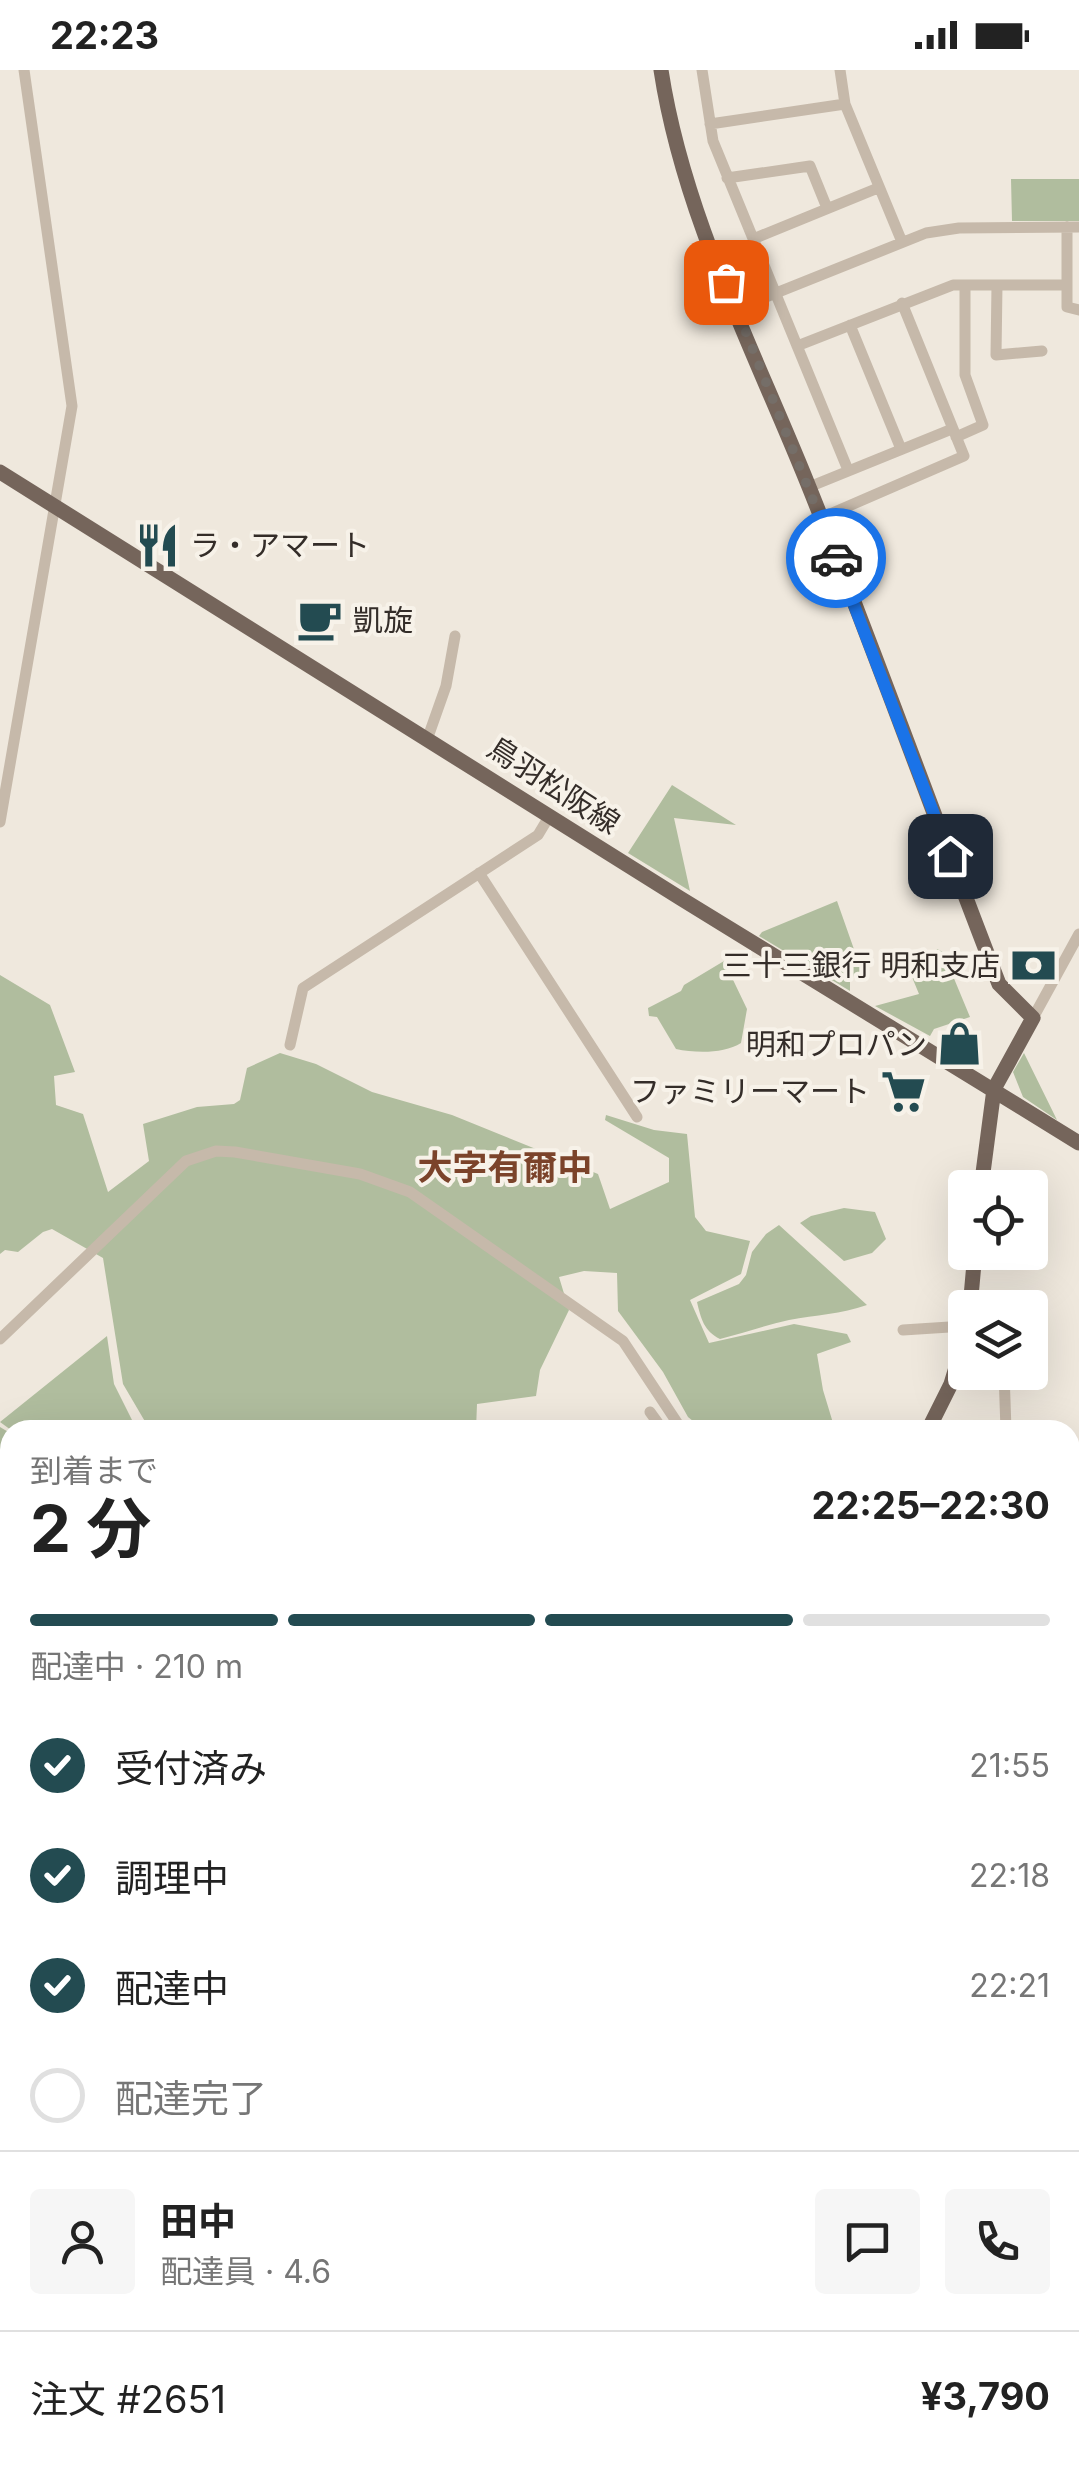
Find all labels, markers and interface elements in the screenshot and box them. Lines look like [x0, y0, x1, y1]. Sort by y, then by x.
text: 22:23 [50, 12, 159, 58]
pin [684, 240, 769, 325]
icon: bag [699, 255, 754, 310]
courier [786, 508, 886, 608]
restaurant icon: ラ・アマート [133, 521, 181, 569]
place label: ラ・アマート [190, 527, 370, 563]
icon: car [809, 531, 864, 586]
cafe icon: 凱旋 [296, 596, 344, 644]
place label: 凱旋 [353, 602, 413, 638]
street label: 鳥羽松阪線 [481, 729, 627, 841]
pin [908, 814, 993, 899]
icon: home [923, 829, 978, 884]
bank icon: 三十三銀行 明和支店 [1009, 941, 1057, 989]
place label: 三十三銀行 明和支店 [722, 947, 1000, 983]
shop icon: 明和プロパン [936, 1020, 984, 1068]
place label: 明和プロパン [746, 1026, 927, 1062]
supermarket icon: ファミリーマート [879, 1067, 927, 1115]
place label: ファミリーマート [630, 1073, 870, 1109]
district label: 大字有爾中 [417, 1146, 593, 1188]
map controls [948, 1170, 1048, 1390]
button: locate [948, 1170, 1048, 1270]
button: layers [948, 1290, 1048, 1390]
text: 到着まで [30, 1451, 158, 1490]
text: 22:25–22:30 [811, 1482, 1050, 1528]
text: 2 分 [30, 1489, 151, 1568]
text: 配達中 · 210 m [30, 1647, 243, 1686]
icon: check [30, 1738, 85, 1793]
text: 受付済み [115, 1745, 267, 1791]
text: 21:55 [969, 1746, 1050, 1785]
icon: check [30, 1848, 85, 1903]
text: 調理中 [115, 1855, 229, 1901]
text: 22:18 [969, 1856, 1050, 1895]
icon: check [30, 1958, 85, 2013]
text: 配達中 [115, 1965, 229, 2011]
text: 22:21 [969, 1966, 1050, 2005]
text: 配達完了 [115, 2075, 267, 2121]
button: person [30, 2189, 135, 2294]
button: chat [815, 2189, 920, 2294]
button: phone [945, 2189, 1050, 2294]
text: 田中 [160, 2198, 236, 2244]
text: 配達員 · 4.6 [160, 2252, 331, 2291]
text: ¥3,790 [921, 2373, 1050, 2419]
text: 注文 #2651 [30, 2376, 226, 2422]

